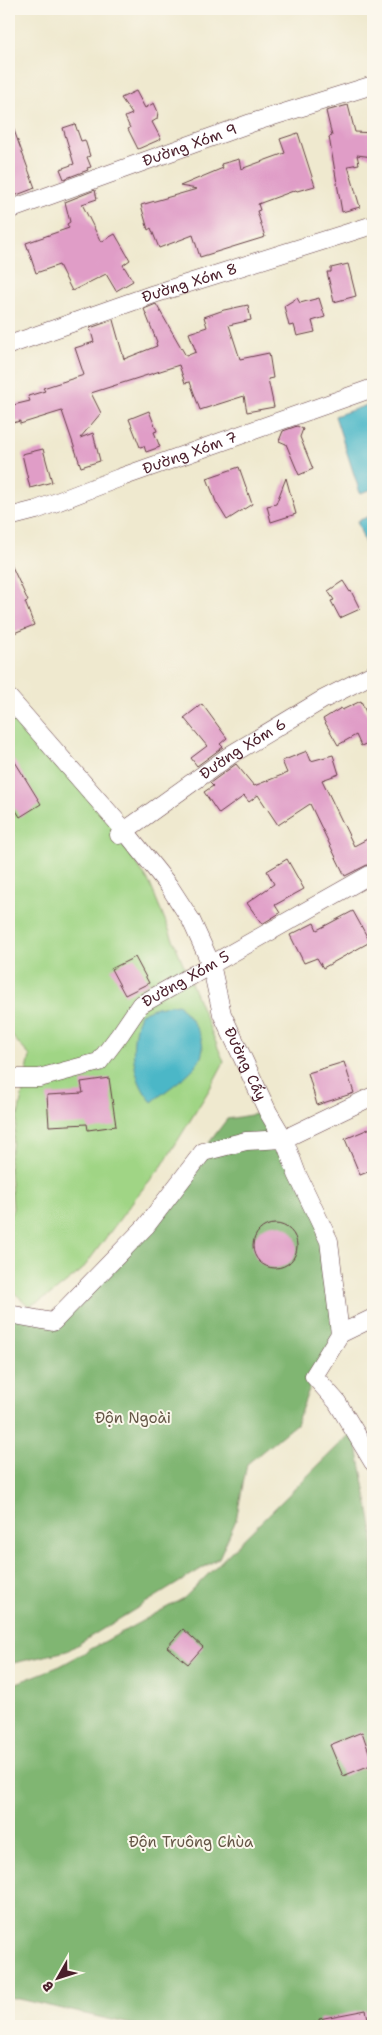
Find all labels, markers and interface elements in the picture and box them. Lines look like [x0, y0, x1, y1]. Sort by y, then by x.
street label: Đường Xóm 9 [140, 119, 240, 171]
street label: Đường Xóm 8 [139, 258, 240, 307]
street label: Đường Xóm 7 [140, 427, 240, 479]
street label: Đường Xóm 6 [196, 714, 290, 784]
street label: Đường Xóm 5 [138, 946, 233, 1012]
street label: Đường Cấy [220, 1024, 271, 1104]
park label: Độn Ngoài [95, 1408, 171, 1428]
park label: Độn Truông Chùa [129, 1832, 254, 1852]
north arrow [32, 1952, 82, 2002]
text: B [38, 1977, 58, 1995]

